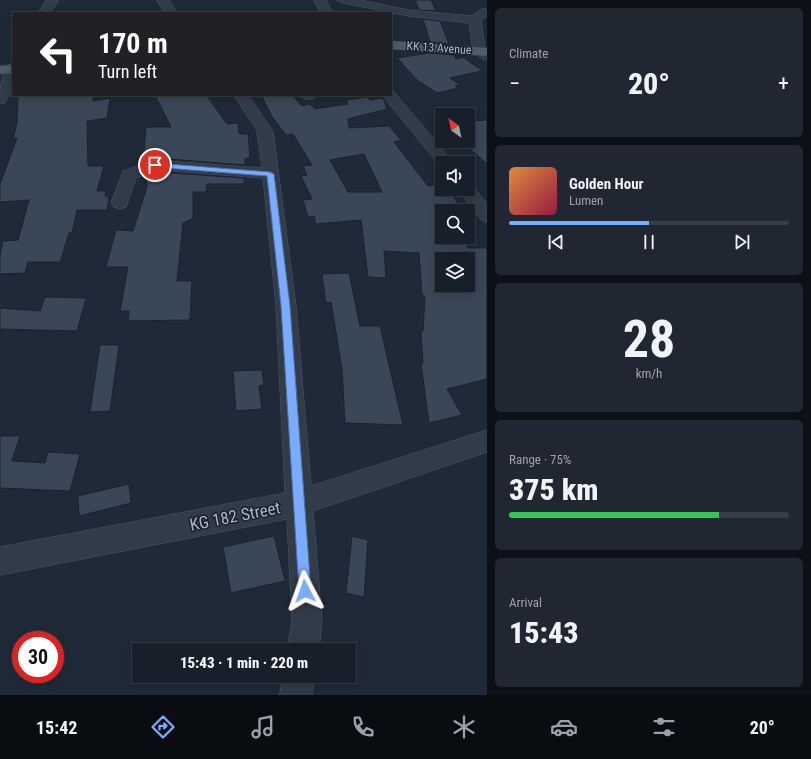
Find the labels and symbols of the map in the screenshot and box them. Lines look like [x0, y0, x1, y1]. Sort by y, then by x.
street label: KK 13 Avenue [406, 39, 472, 57]
north arrow [435, 108, 475, 148]
pin [138, 148, 172, 182]
street label: KG 182 Street [188, 497, 282, 535]
position arrow [284, 570, 326, 612]
speed limit sign: 30 [12, 631, 64, 683]

